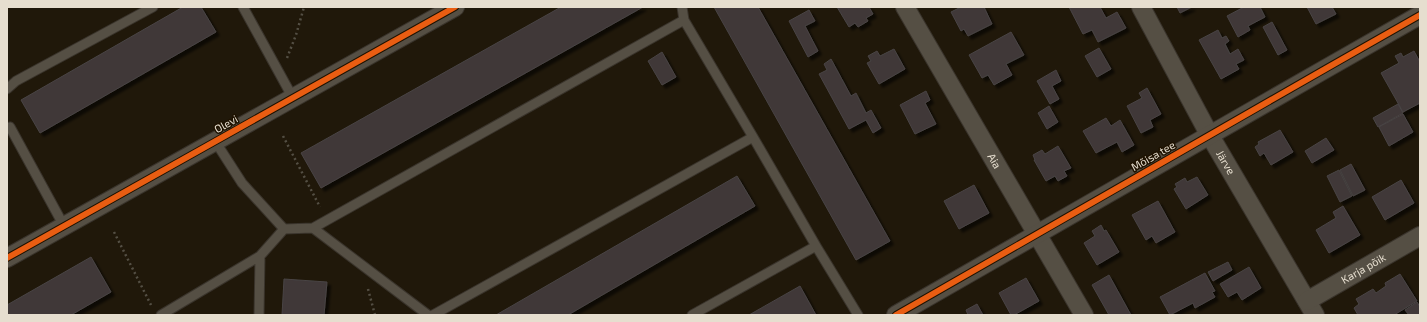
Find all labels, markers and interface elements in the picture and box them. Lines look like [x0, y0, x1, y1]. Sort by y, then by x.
street label: Olevi [212, 112, 240, 135]
street label: Mõisa tee [1128, 138, 1177, 173]
street label: Järve [1214, 148, 1238, 177]
street label: Aia [985, 151, 1004, 171]
street label: Karja põik [1339, 250, 1388, 286]

